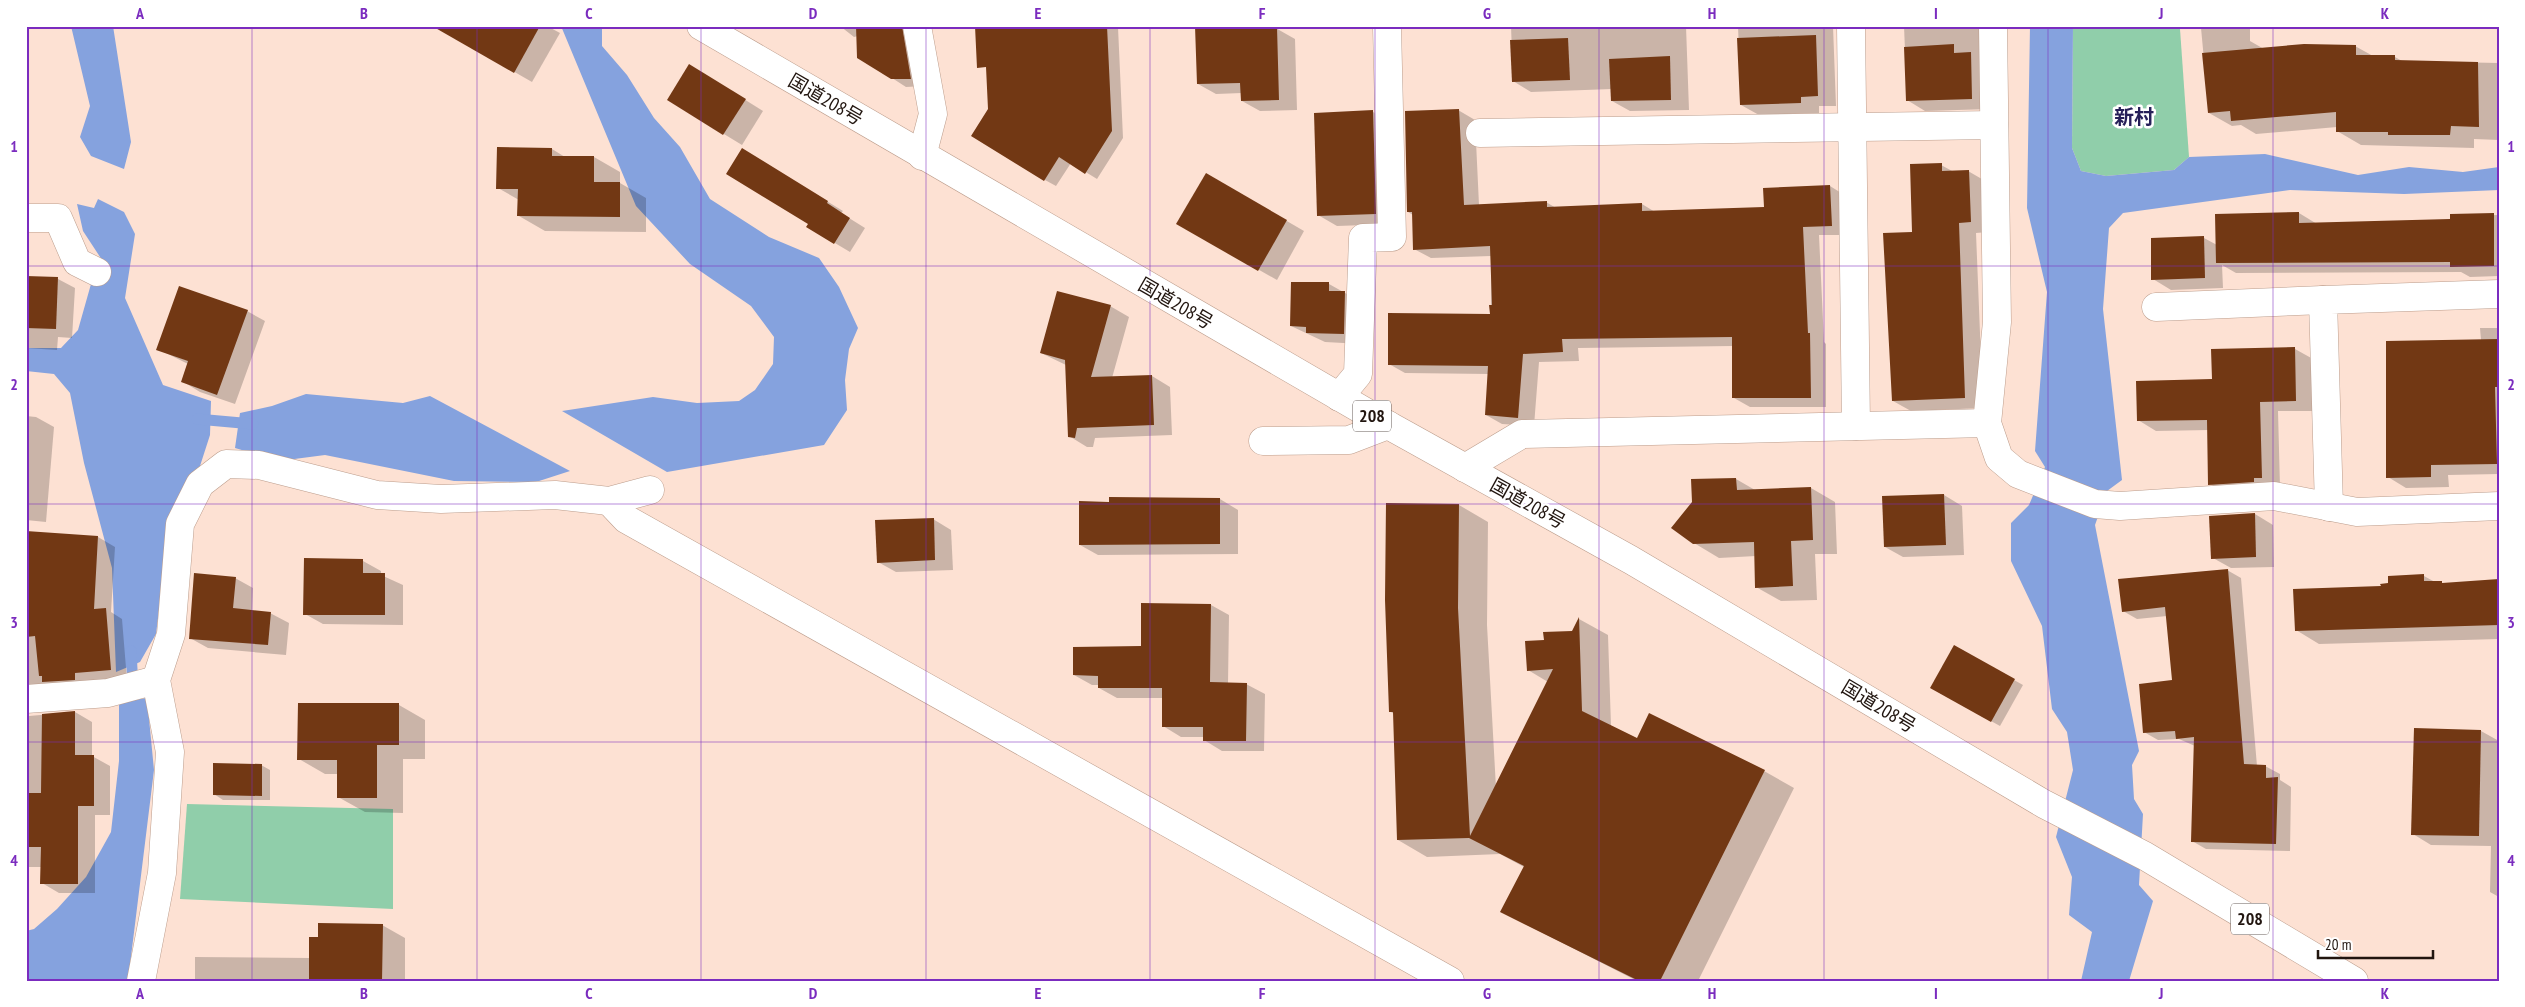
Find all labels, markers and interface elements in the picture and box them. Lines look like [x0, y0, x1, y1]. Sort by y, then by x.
text: A [135, 3, 145, 23]
text: B [360, 3, 368, 23]
text: C [585, 3, 593, 23]
text: D [809, 3, 818, 23]
text: E [1035, 3, 1042, 23]
text: F [1259, 3, 1266, 23]
text: G [1483, 3, 1491, 23]
text: H [1708, 3, 1716, 23]
text: I [1934, 3, 1938, 23]
text: J [2158, 3, 2163, 23]
text: K [2381, 3, 2390, 23]
street label: 国道208号 [784, 68, 868, 130]
district label: 新村 [2114, 104, 2154, 130]
text: 1 [10, 136, 18, 156]
text: 1 [2507, 136, 2515, 156]
street label: 国道208号 [1134, 272, 1218, 334]
text: 2 [10, 374, 18, 394]
text: 2 [2507, 374, 2515, 394]
road number: 208 [1353, 401, 1391, 432]
street label: 国道208号 [1486, 472, 1570, 534]
text: 3 [10, 612, 18, 632]
text: 3 [2507, 612, 2515, 632]
street label: 国道208号 [1837, 674, 1921, 738]
text: 4 [10, 850, 18, 870]
text: 4 [2507, 850, 2515, 870]
road number: 208 [2231, 904, 2269, 934]
scale bar [2318, 927, 2432, 959]
text: 20 m [2325, 935, 2351, 954]
text: A [135, 983, 145, 1003]
text: B [360, 983, 368, 1003]
text: C [585, 983, 593, 1003]
text: D [809, 983, 818, 1003]
text: E [1035, 983, 1042, 1003]
text: F [1259, 983, 1266, 1003]
text: G [1483, 983, 1491, 1003]
text: H [1708, 983, 1716, 1003]
text: I [1934, 983, 1938, 1003]
text: J [2158, 983, 2163, 1003]
text: K [2381, 983, 2390, 1003]

